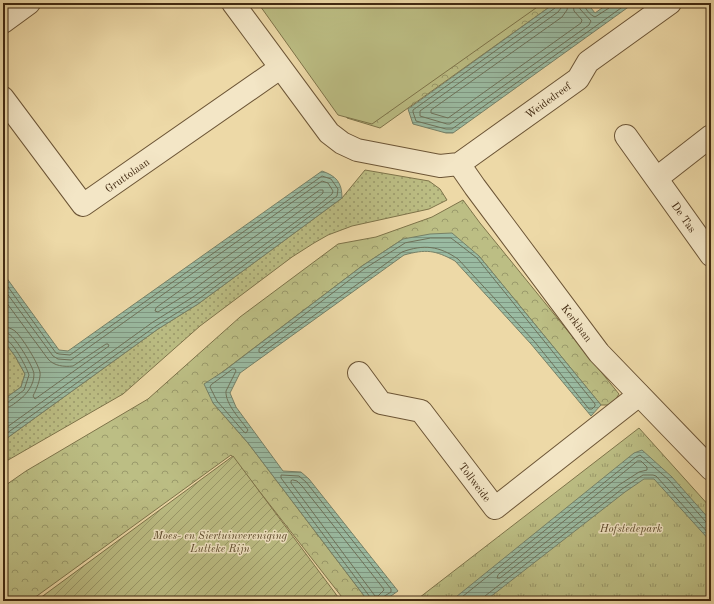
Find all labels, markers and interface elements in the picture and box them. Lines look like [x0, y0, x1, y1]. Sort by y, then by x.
street label: Weidedreef [524, 81, 574, 121]
street label: Gruttolaan [104, 157, 152, 195]
street label: De Tas [668, 201, 697, 235]
street label: Kerklaan [558, 303, 593, 345]
street label: Tollweide [456, 461, 492, 504]
park label: Hofstedepark [599, 524, 663, 535]
park label: Moes- en Siertuinvereniging Lutteke Rijn [152, 531, 288, 555]

